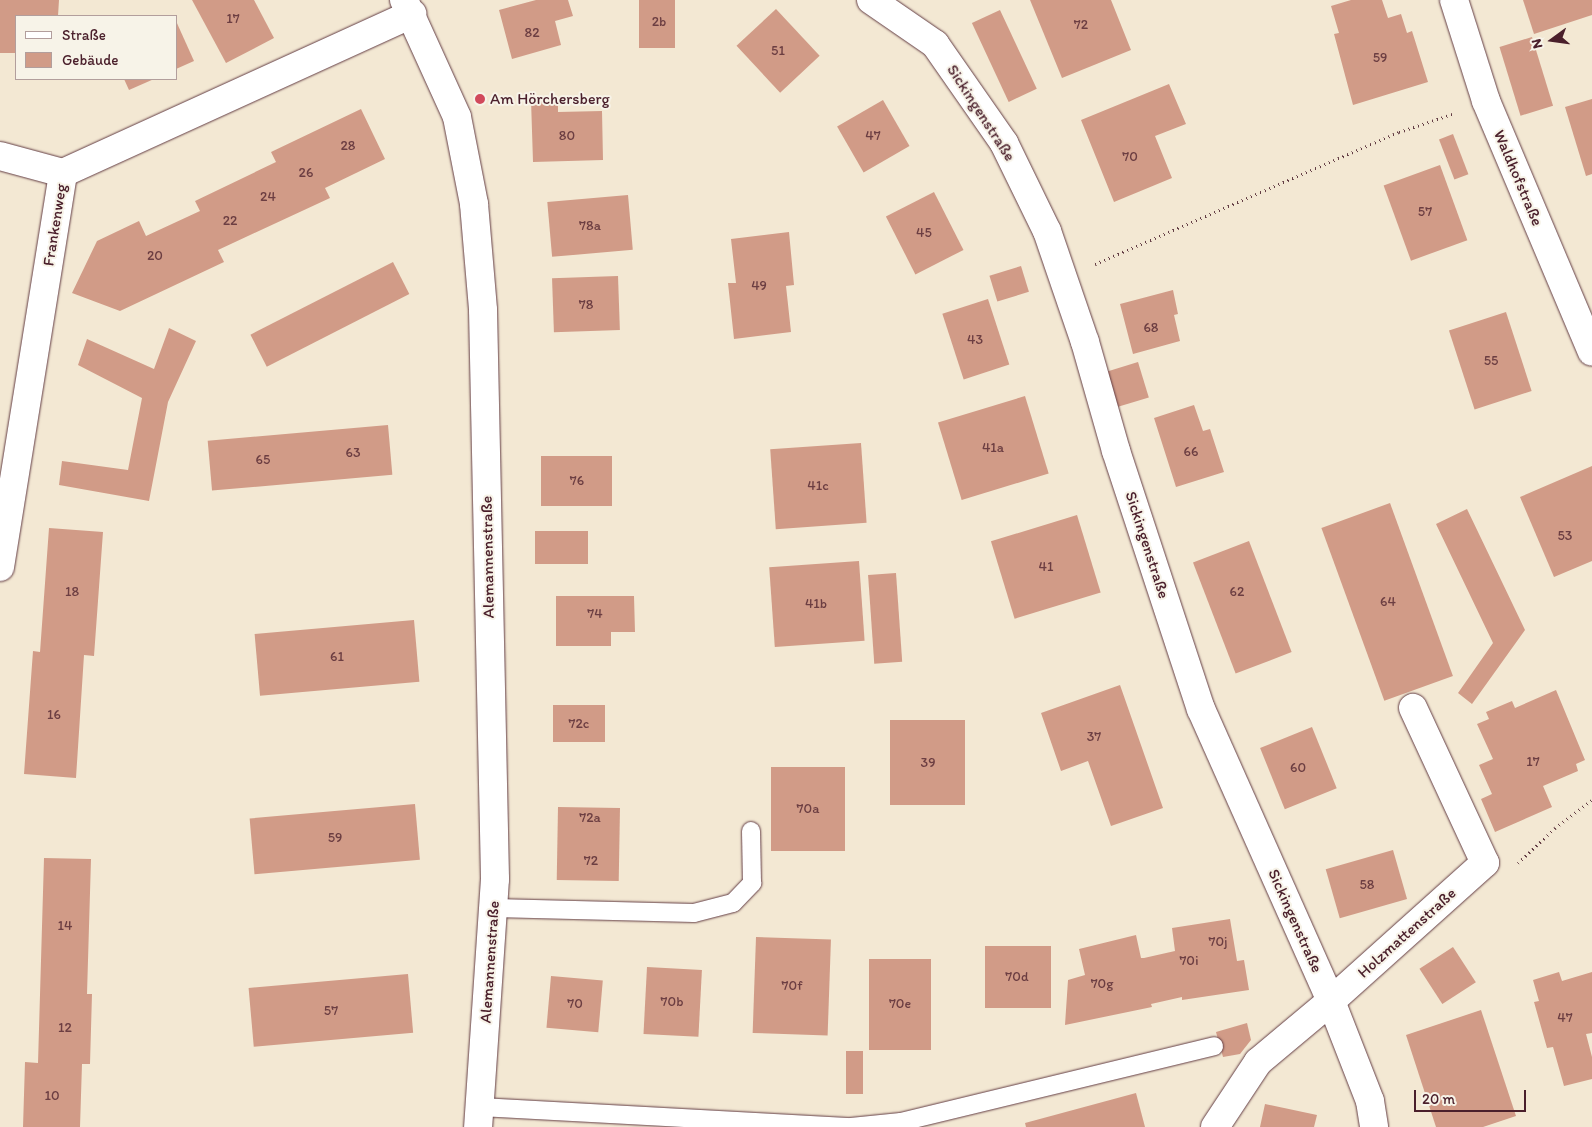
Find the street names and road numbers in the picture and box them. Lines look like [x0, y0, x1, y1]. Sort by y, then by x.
street label: Sickingenstraße [943, 61, 1019, 165]
street label: Waldhofstraße [1489, 127, 1547, 229]
street label: Frankenweg [39, 183, 71, 267]
street label: Sickingenstraße [1121, 489, 1173, 601]
street label: Alemannenstraße [477, 496, 499, 618]
street label: Sickingenstraße [1264, 866, 1326, 976]
street label: Holzmattenstraße [1354, 884, 1460, 982]
street label: Alemannenstraße [476, 900, 504, 1024]

